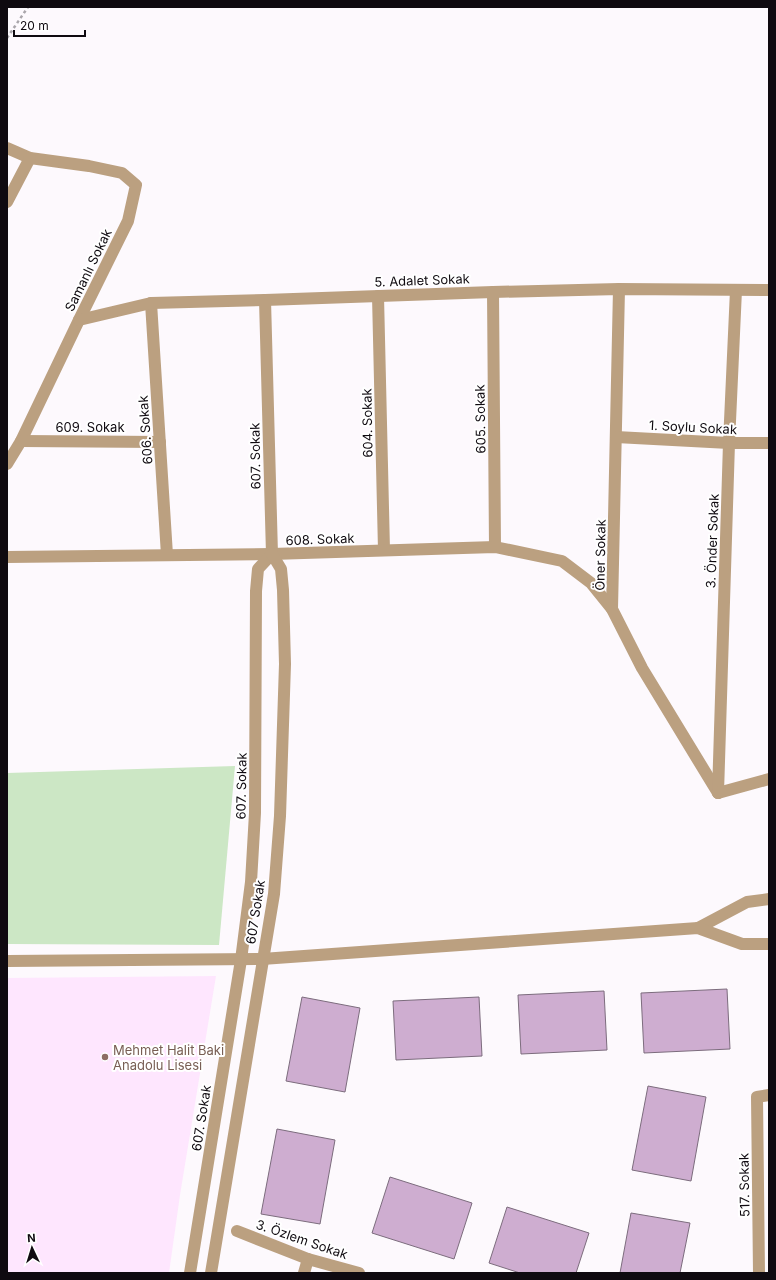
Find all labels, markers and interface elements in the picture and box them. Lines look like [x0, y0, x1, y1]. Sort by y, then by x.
scale bar [14, 12, 85, 38]
text: 20 m [20, 18, 49, 33]
street label: Samanlı Sokak [61, 226, 115, 314]
street label: 5. Adalet Sokak [374, 270, 470, 290]
street label: 605. Sokak [471, 384, 489, 454]
street label: 604. Sokak [358, 388, 376, 458]
street label: 606. Sokak [135, 395, 155, 465]
street label: 1. Soylu Sokak [649, 417, 737, 437]
street label: 609. Sokak [55, 419, 125, 435]
street label: 607. Sokak [246, 422, 264, 490]
street label: 3. Önder Sokak [702, 493, 722, 589]
street label: Öner Sokak [591, 519, 609, 591]
street label: 608. Sokak [285, 530, 355, 548]
street label: 607. Sokak [232, 752, 250, 820]
street label: 607 Sokak [242, 879, 268, 945]
place label: Mehmet Halit Baki Anadolu Lisesi [113, 1042, 224, 1073]
marker: Mehmet Halit Baki Anadolu Lisesi [100, 1052, 110, 1062]
street label: 607. Sokak [188, 1084, 214, 1152]
street label: 517. Sokak [735, 1153, 753, 1217]
street label: 3. Özlem Sokak [254, 1216, 350, 1262]
north arrow [12, 1228, 52, 1268]
text: N [27, 1231, 36, 1245]

